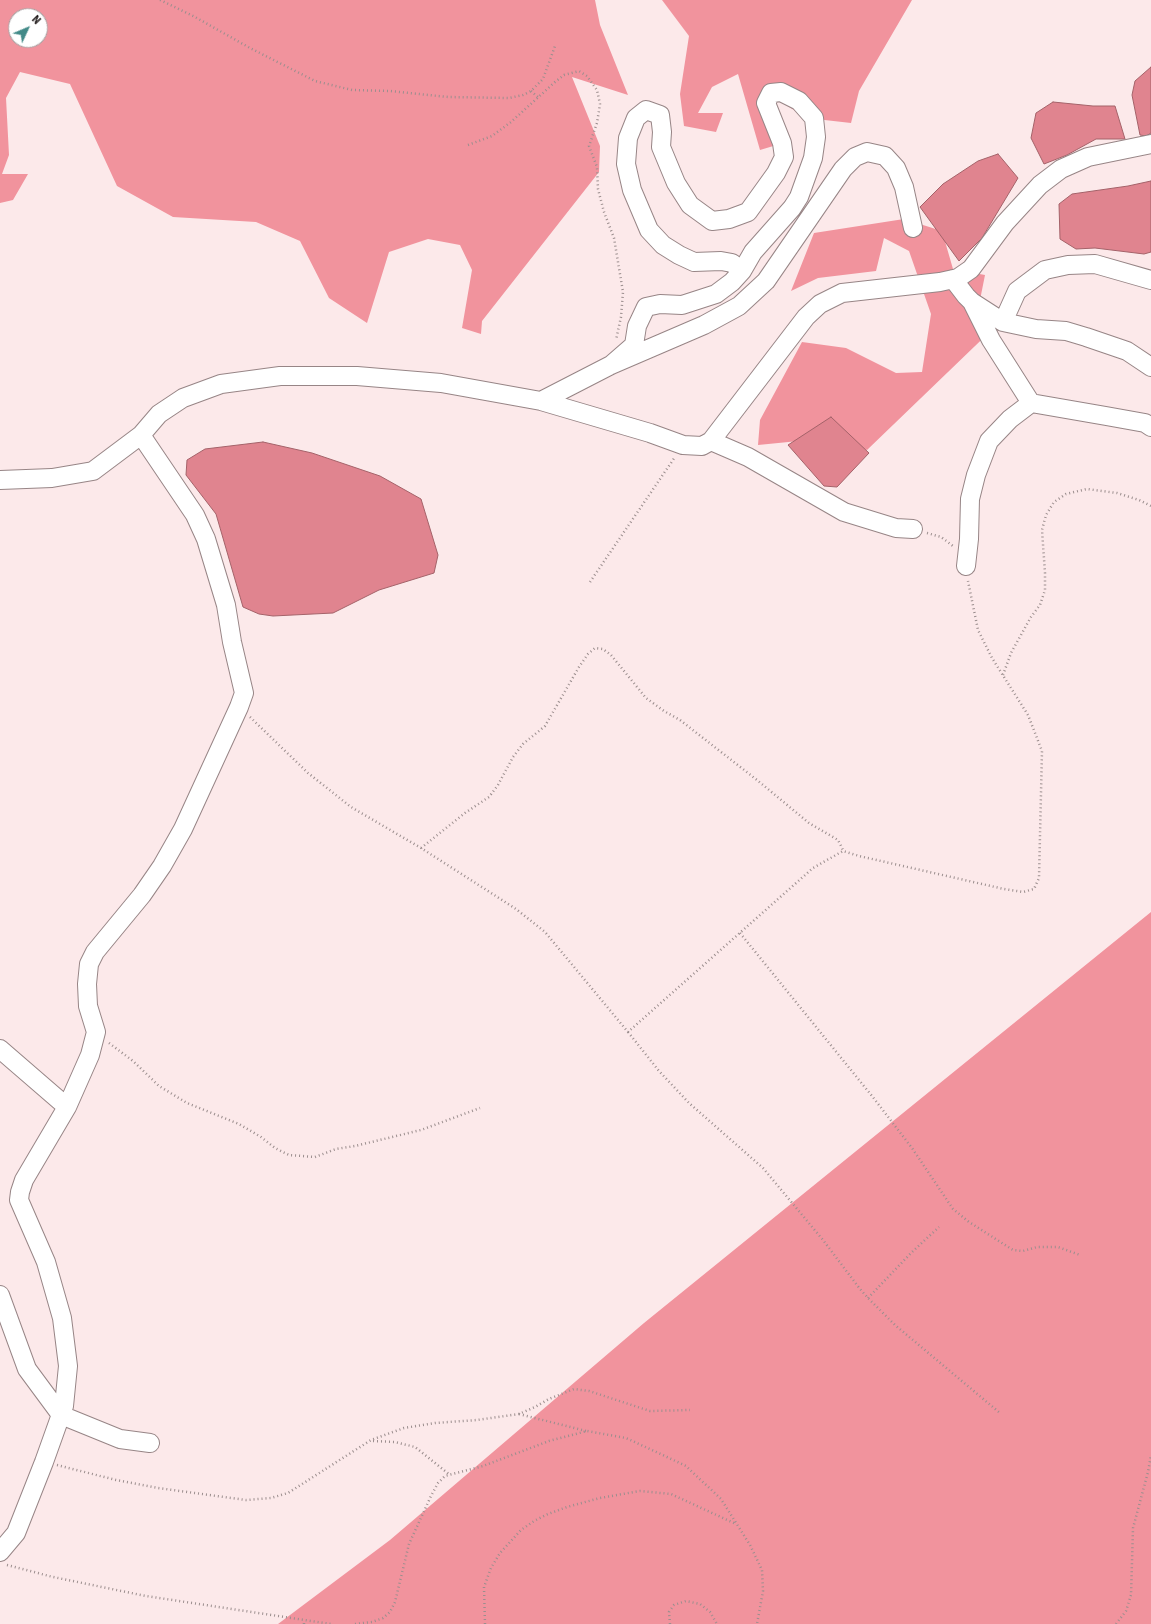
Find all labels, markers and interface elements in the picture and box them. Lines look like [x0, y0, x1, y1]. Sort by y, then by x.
north arrow [8, 8, 48, 48]
text: N [28, 12, 44, 28]

